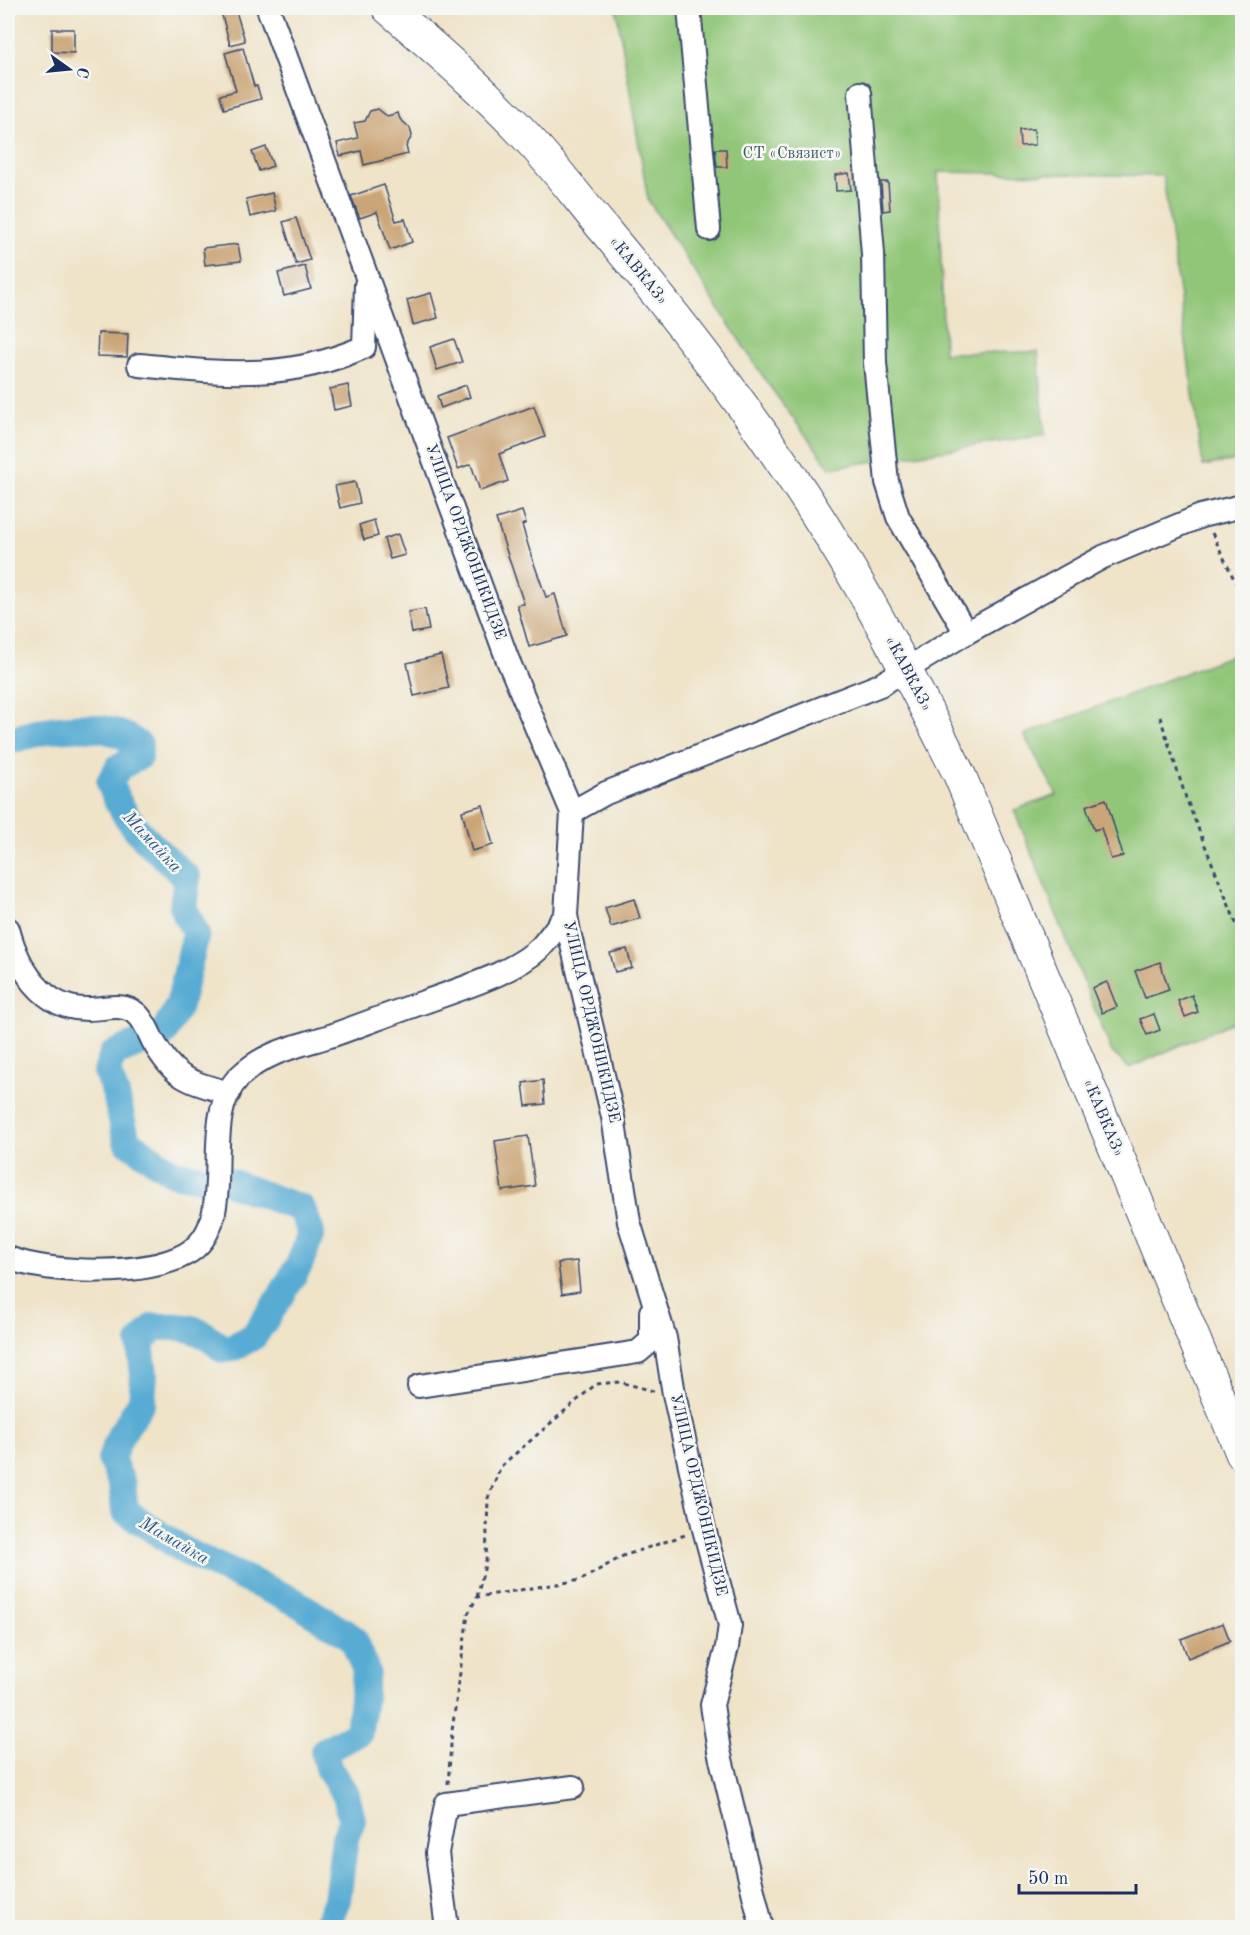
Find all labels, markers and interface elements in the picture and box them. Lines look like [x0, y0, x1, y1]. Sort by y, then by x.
north arrow [39, 39, 99, 99]
text: С [72, 65, 91, 80]
park label: СТ «Связист» [743, 146, 841, 162]
street label: «КАВКАЗ» [606, 234, 670, 308]
street label: УЛИЦА ОРДЖОНИКИДЗЕ [422, 442, 508, 642]
street label: «КАВКАЗ» [882, 634, 934, 714]
water label: Мамайка [118, 807, 185, 877]
street label: УЛИЦА ОРДЖОНИКИДЗЕ [560, 919, 622, 1125]
street label: «КАВКАЗ» [1079, 1077, 1127, 1159]
street label: УЛИЦА ОРДЖОНИКИДЗЕ [667, 1392, 729, 1598]
water label: Мамайка [135, 1513, 212, 1568]
scale bar [1019, 1857, 1136, 1895]
text: 50 m [1028, 1870, 1068, 1888]

